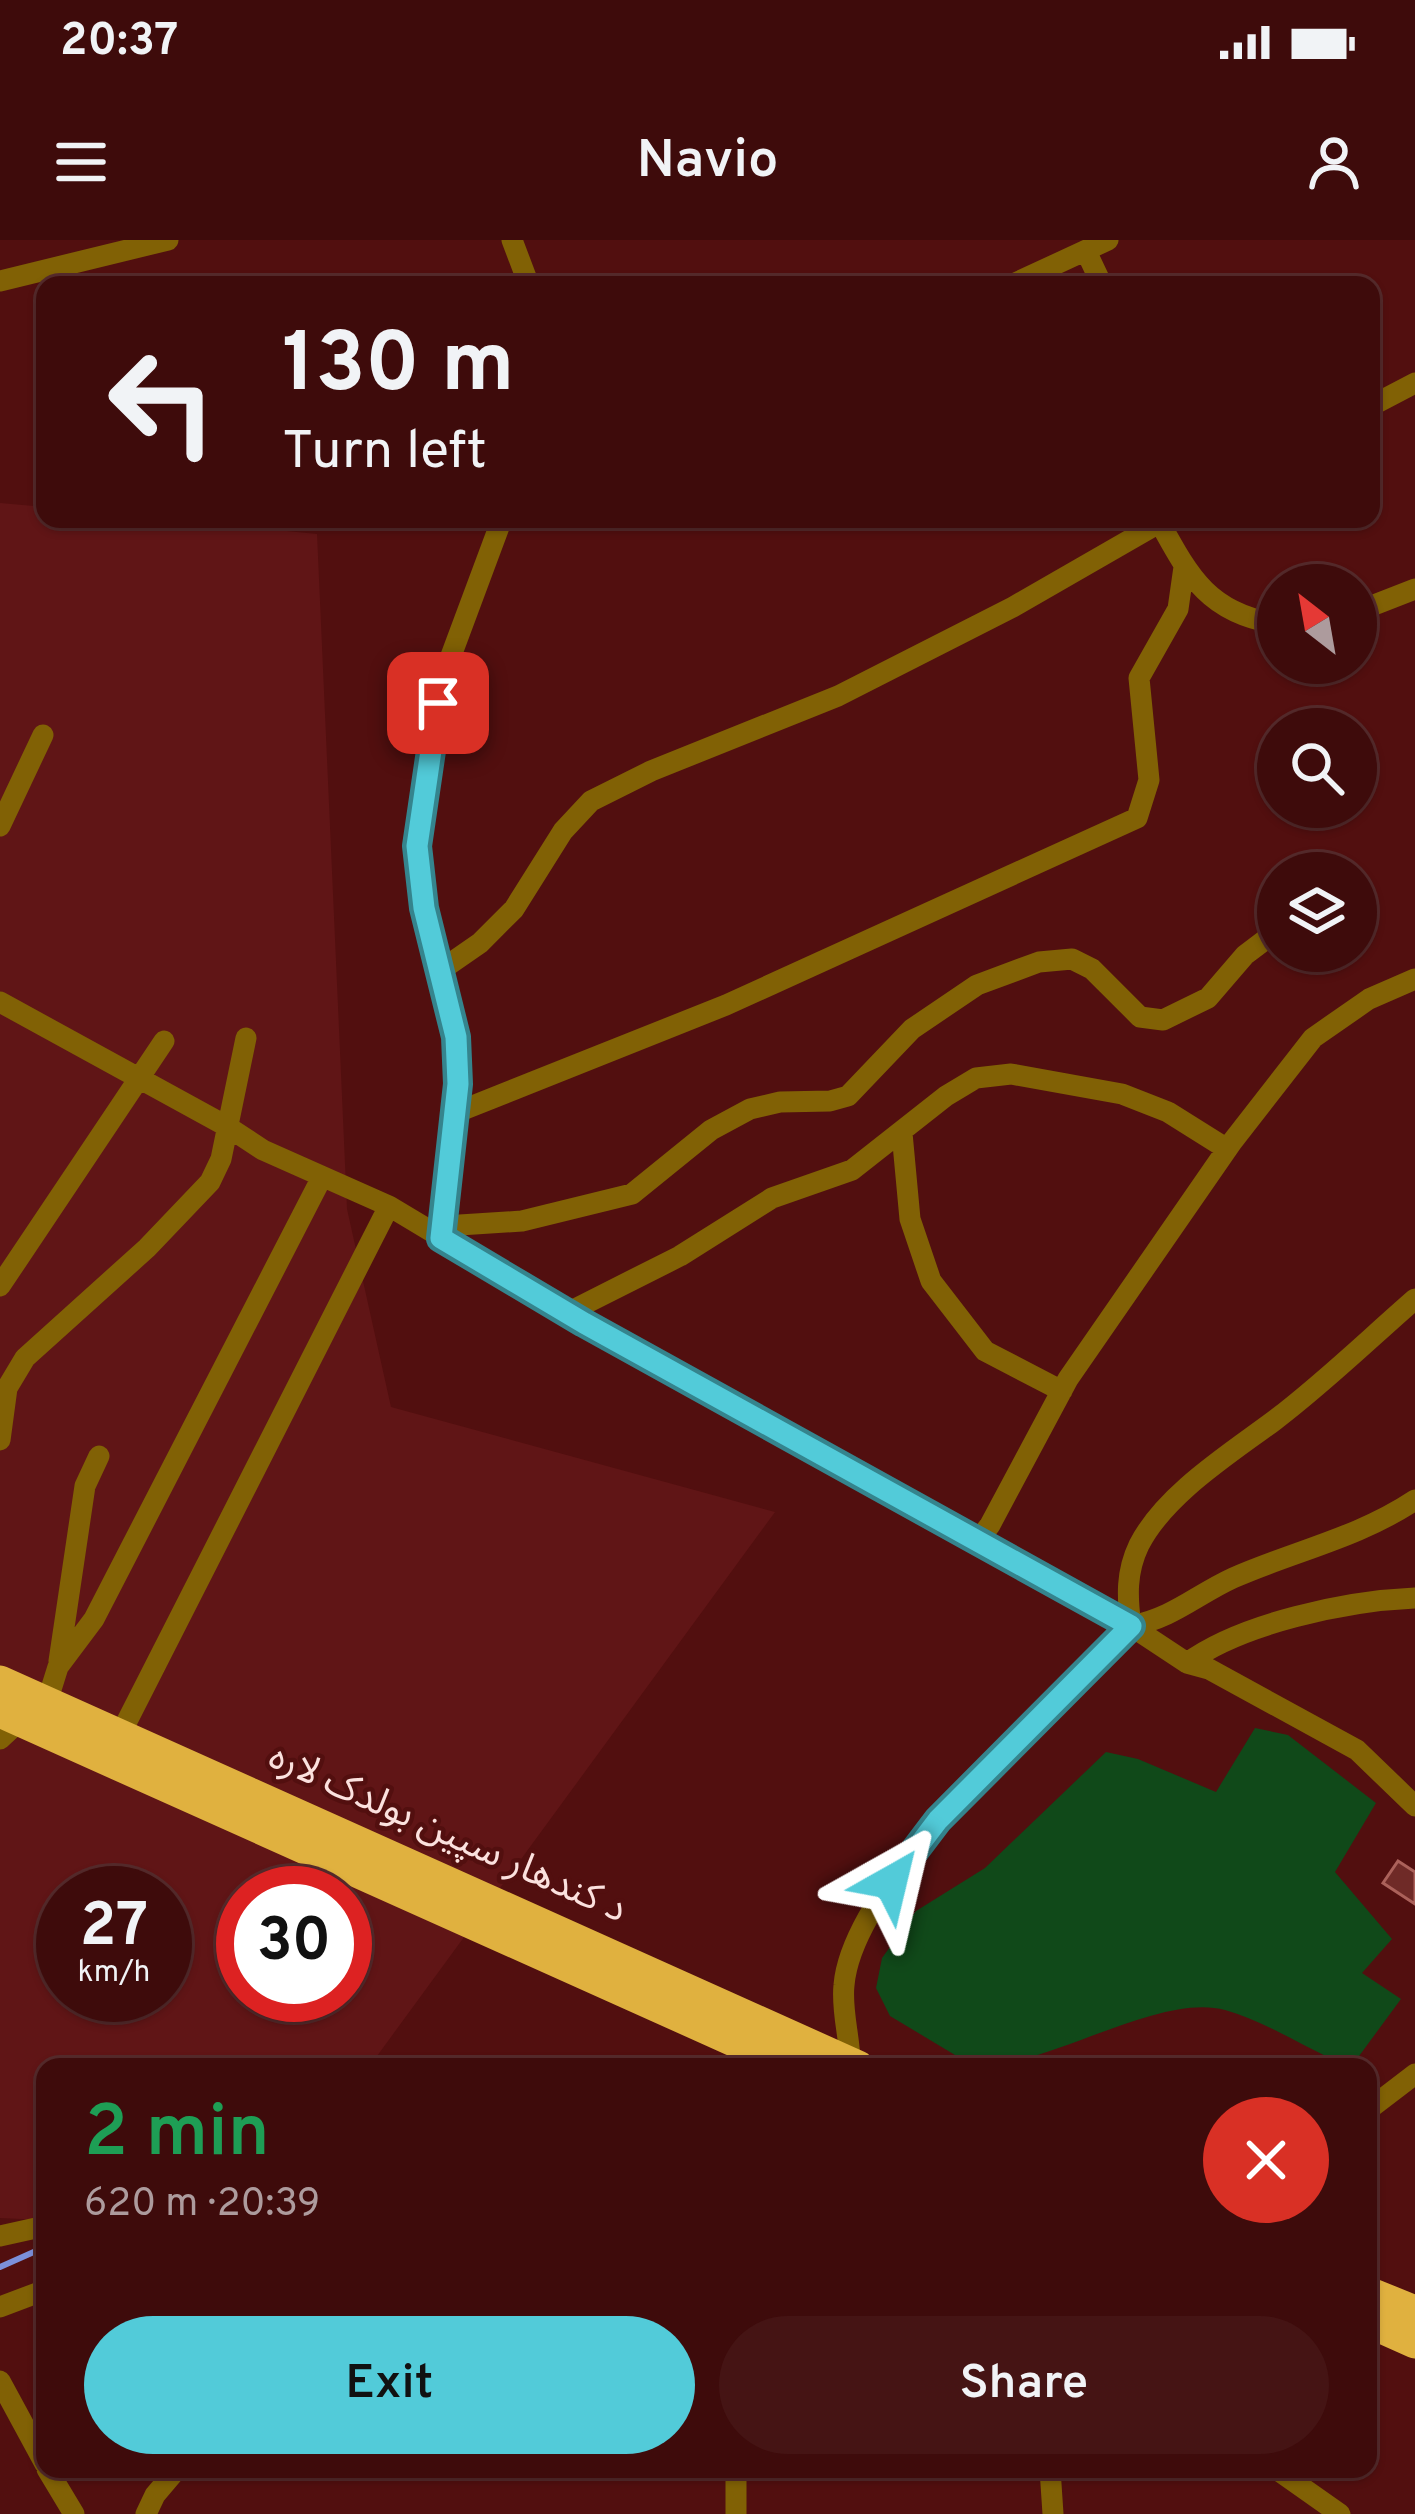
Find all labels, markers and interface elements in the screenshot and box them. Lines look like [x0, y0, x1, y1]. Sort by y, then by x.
text: 20:37 [60, 14, 178, 71]
text: Navio [637, 128, 778, 197]
icon: menu [48, 129, 114, 195]
icon: person [1301, 129, 1367, 195]
text: 130 m [282, 315, 514, 421]
icon: left [84, 324, 240, 480]
text: Turn left [282, 419, 487, 488]
north arrow [1257, 564, 1377, 684]
map controls [1257, 564, 1377, 972]
pin [387, 652, 489, 754]
icon: arrive [405, 670, 471, 736]
button: search [1257, 708, 1377, 828]
button: layers [1257, 852, 1377, 972]
street label: د کندهار سپین بولدک لاره [260, 1734, 634, 1936]
position arrow [828, 1819, 954, 1945]
speed limit sign: 30 [216, 1866, 372, 2022]
text: 27 [80, 1891, 148, 1967]
text: km/h [78, 1955, 150, 1992]
text: 2 min [84, 2090, 270, 2182]
button: close [1203, 2097, 1329, 2223]
text: 620 m · 20:39 [84, 2181, 320, 2230]
button: Exit [84, 2316, 695, 2454]
button: Share [719, 2316, 1329, 2454]

